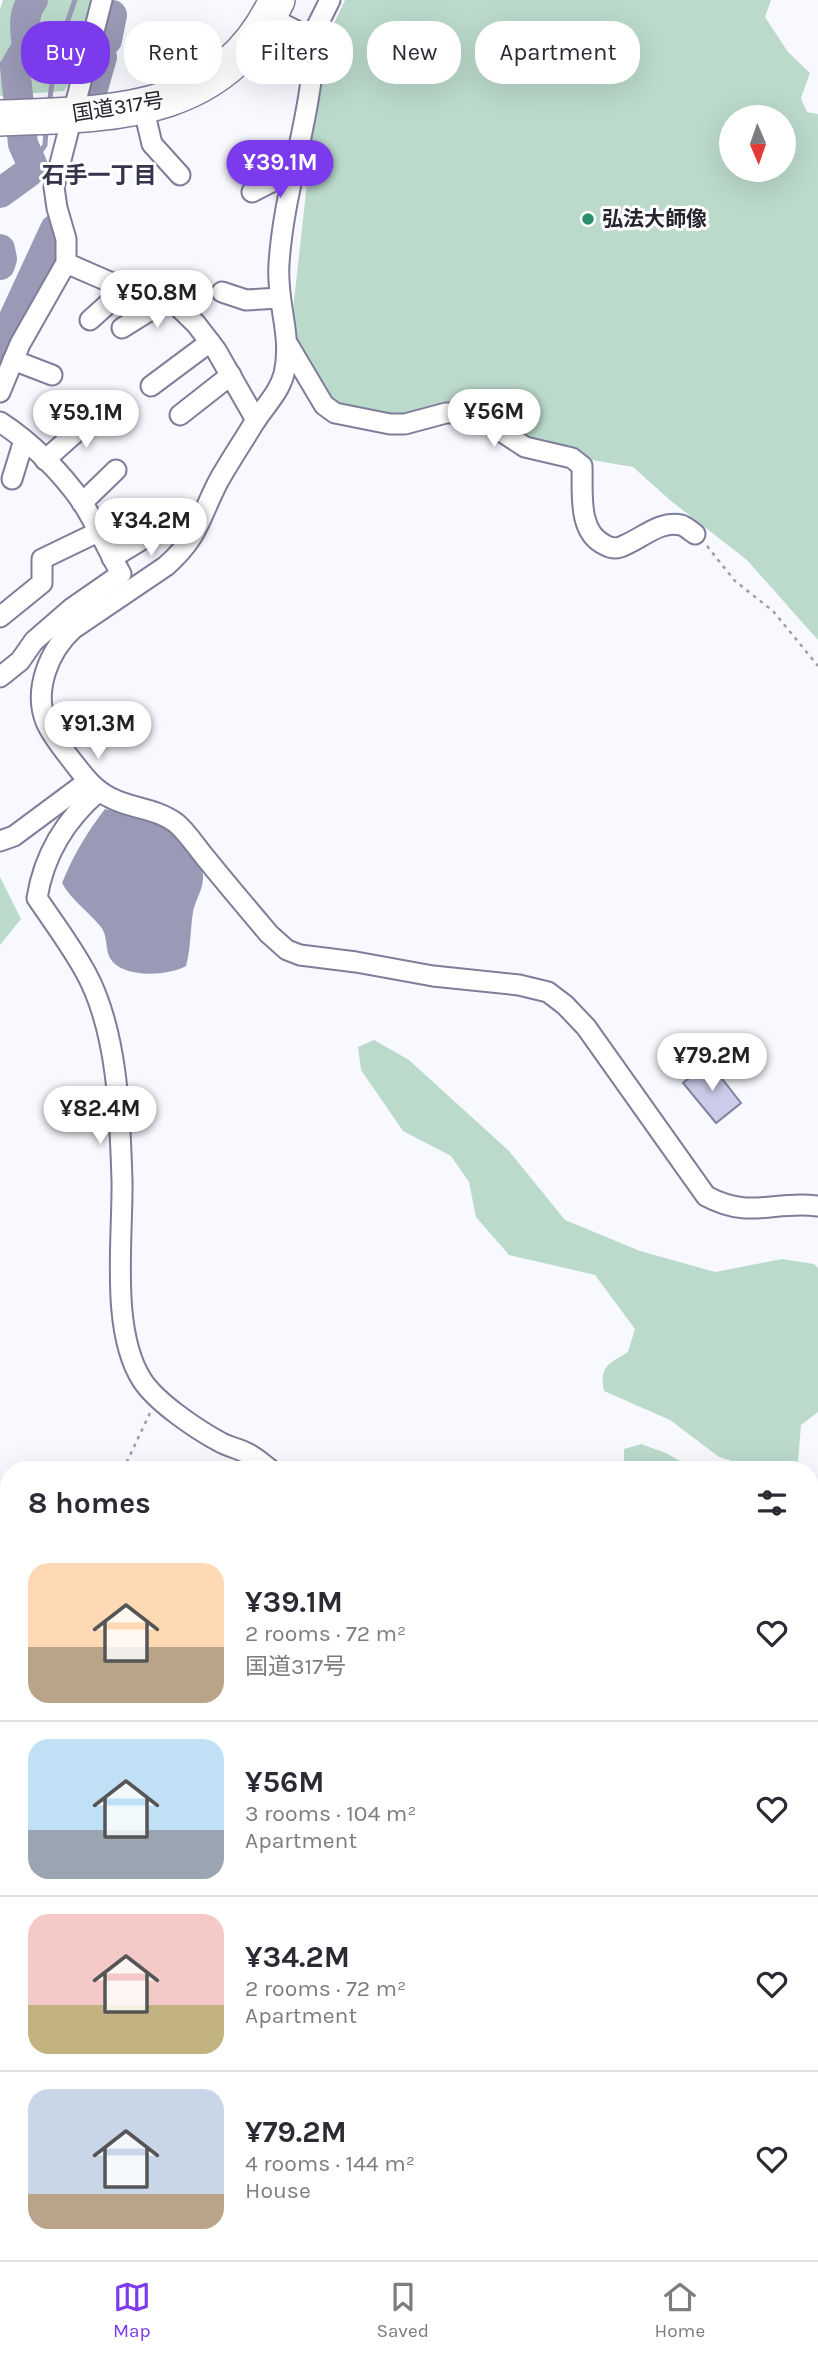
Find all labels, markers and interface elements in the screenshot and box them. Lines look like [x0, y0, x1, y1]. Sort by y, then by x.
chip: Buy [21, 21, 110, 84]
chip: Rent [124, 21, 222, 84]
chip: Filters [236, 21, 353, 84]
chip: New [367, 21, 461, 84]
chip: Apartment [475, 21, 640, 84]
street label: 国道317号 [71, 88, 165, 126]
north arrow [719, 105, 796, 182]
map controls [719, 105, 796, 182]
pin: ¥39.1M [223, 140, 337, 200]
text: ¥39.1M [242, 149, 318, 176]
district label: 石手一丁目 [42, 162, 157, 189]
place label: 弘法大師像 [602, 207, 707, 231]
marker: 弘法大師像 [580, 211, 596, 227]
pin: ¥50.8M [100, 270, 214, 330]
text: ¥50.8M [116, 279, 198, 306]
pin: ¥56M [453, 390, 535, 449]
pin: ¥59.1M [29, 391, 143, 450]
text: ¥56M [464, 398, 524, 425]
text: ¥59.1M [49, 399, 123, 426]
pin: ¥34.2M [94, 498, 208, 558]
text: ¥34.2M [111, 507, 191, 534]
pin: ¥91.3M [41, 702, 155, 761]
text: ¥91.3M [60, 710, 136, 737]
pin: ¥79.2M [655, 1034, 769, 1093]
text: ¥79.2M [673, 1042, 751, 1069]
pin: ¥82.4M [43, 1086, 157, 1146]
text: ¥82.4M [59, 1095, 141, 1122]
icon: filters [753, 1484, 791, 1522]
text: 8 homes [28, 1485, 151, 1521]
text: ¥39.1M [245, 1584, 343, 1620]
icon: home [84, 1591, 168, 1675]
icon: heart [753, 1614, 791, 1652]
text: 2 rooms · 72 m² [245, 1620, 406, 1647]
text: 国道317号 [245, 1653, 346, 1680]
text: ¥56M [245, 1764, 325, 1800]
icon: home [84, 1767, 168, 1851]
icon: heart [753, 1790, 791, 1828]
text: 3 rooms · 104 m² [245, 1800, 416, 1827]
text: Apartment [245, 1827, 357, 1854]
text: ¥34.2M [245, 1939, 350, 1975]
icon: home [84, 1942, 168, 2026]
icon: heart [753, 1965, 791, 2003]
text: 2 rooms · 72 m² [245, 1975, 406, 2002]
text: Apartment [245, 2002, 357, 2029]
text: ¥79.2M [245, 2114, 347, 2150]
icon: home [84, 2117, 168, 2201]
icon: heart [753, 2140, 791, 2178]
text: 4 rooms · 144 m² [245, 2150, 415, 2177]
text: House [245, 2177, 311, 2204]
tab: Map [113, 2278, 151, 2342]
tab: Saved [376, 2278, 429, 2342]
tab: Home [655, 2278, 705, 2342]

